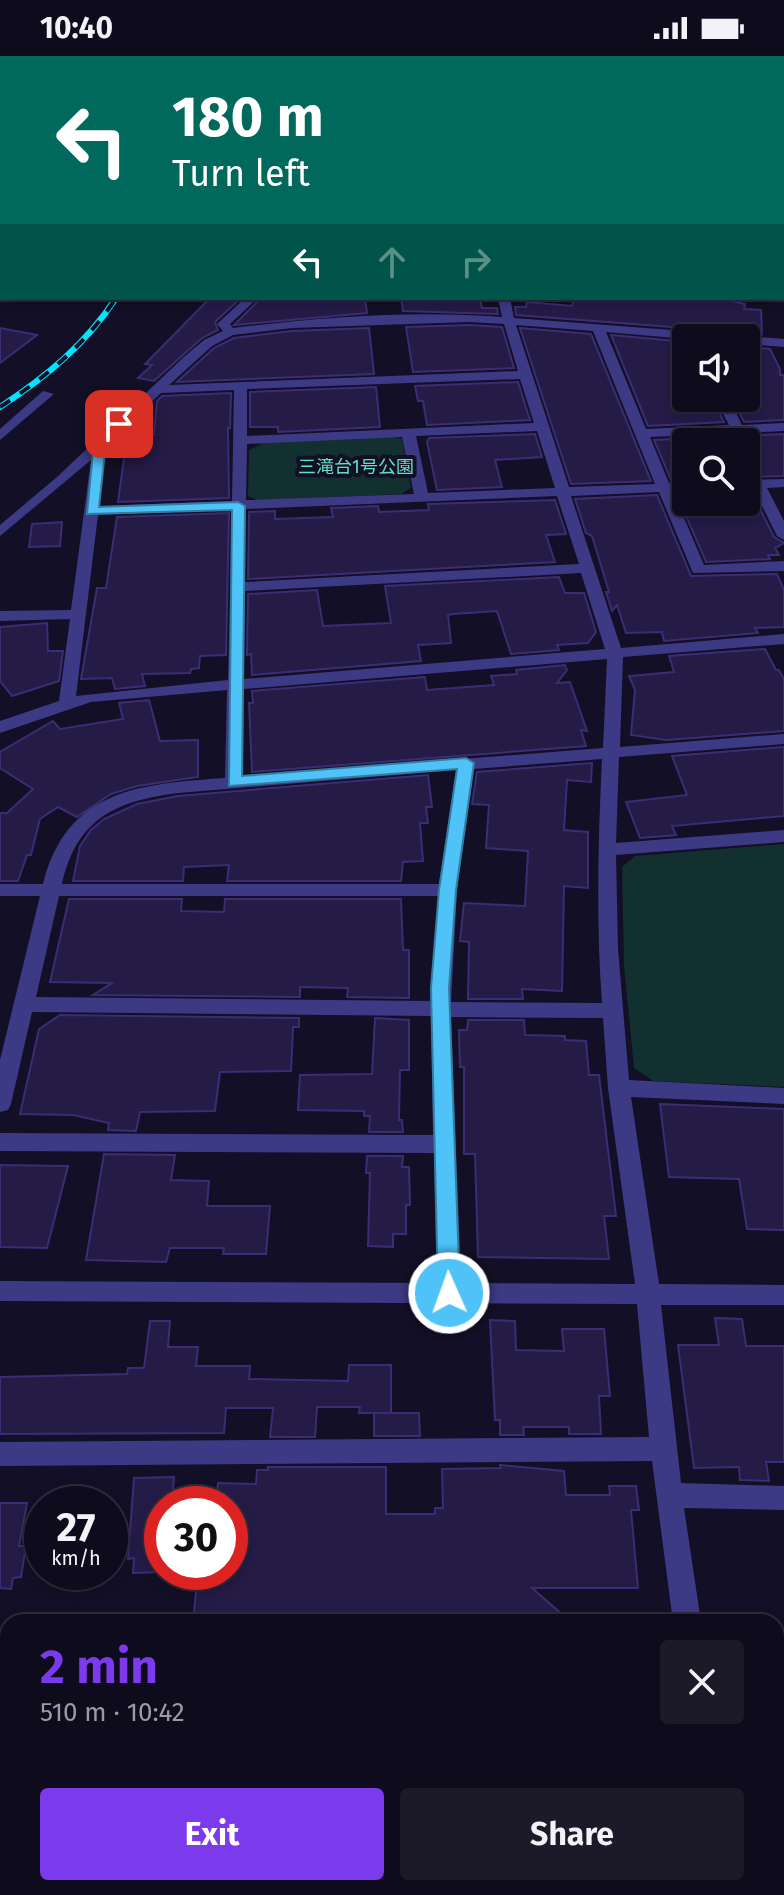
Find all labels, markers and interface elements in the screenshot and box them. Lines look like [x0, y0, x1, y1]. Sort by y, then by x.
text: 10:40 [40, 10, 113, 46]
text: 180 m [172, 84, 324, 151]
icon: left [40, 88, 144, 192]
text: Turn left [172, 152, 310, 196]
icon: left [286, 240, 330, 284]
icon: ahead [370, 240, 414, 284]
icon: right [454, 240, 498, 284]
map controls [672, 324, 760, 516]
button: sound [672, 324, 760, 412]
pin [85, 390, 153, 458]
icon: arrive [97, 402, 141, 446]
button: search [672, 428, 760, 516]
park label: 三滝台1号公園 [298, 456, 414, 478]
position arrow [407, 1251, 491, 1335]
speed limit sign: 30 [144, 1486, 248, 1590]
text: 27 [57, 1504, 96, 1552]
text: km/h [51, 1546, 101, 1570]
text: 2 min [40, 1638, 158, 1696]
button: close [660, 1640, 744, 1724]
text: 510 m · 10:42 [40, 1697, 185, 1728]
button: Exit [40, 1788, 384, 1880]
button: Share [400, 1788, 744, 1880]

